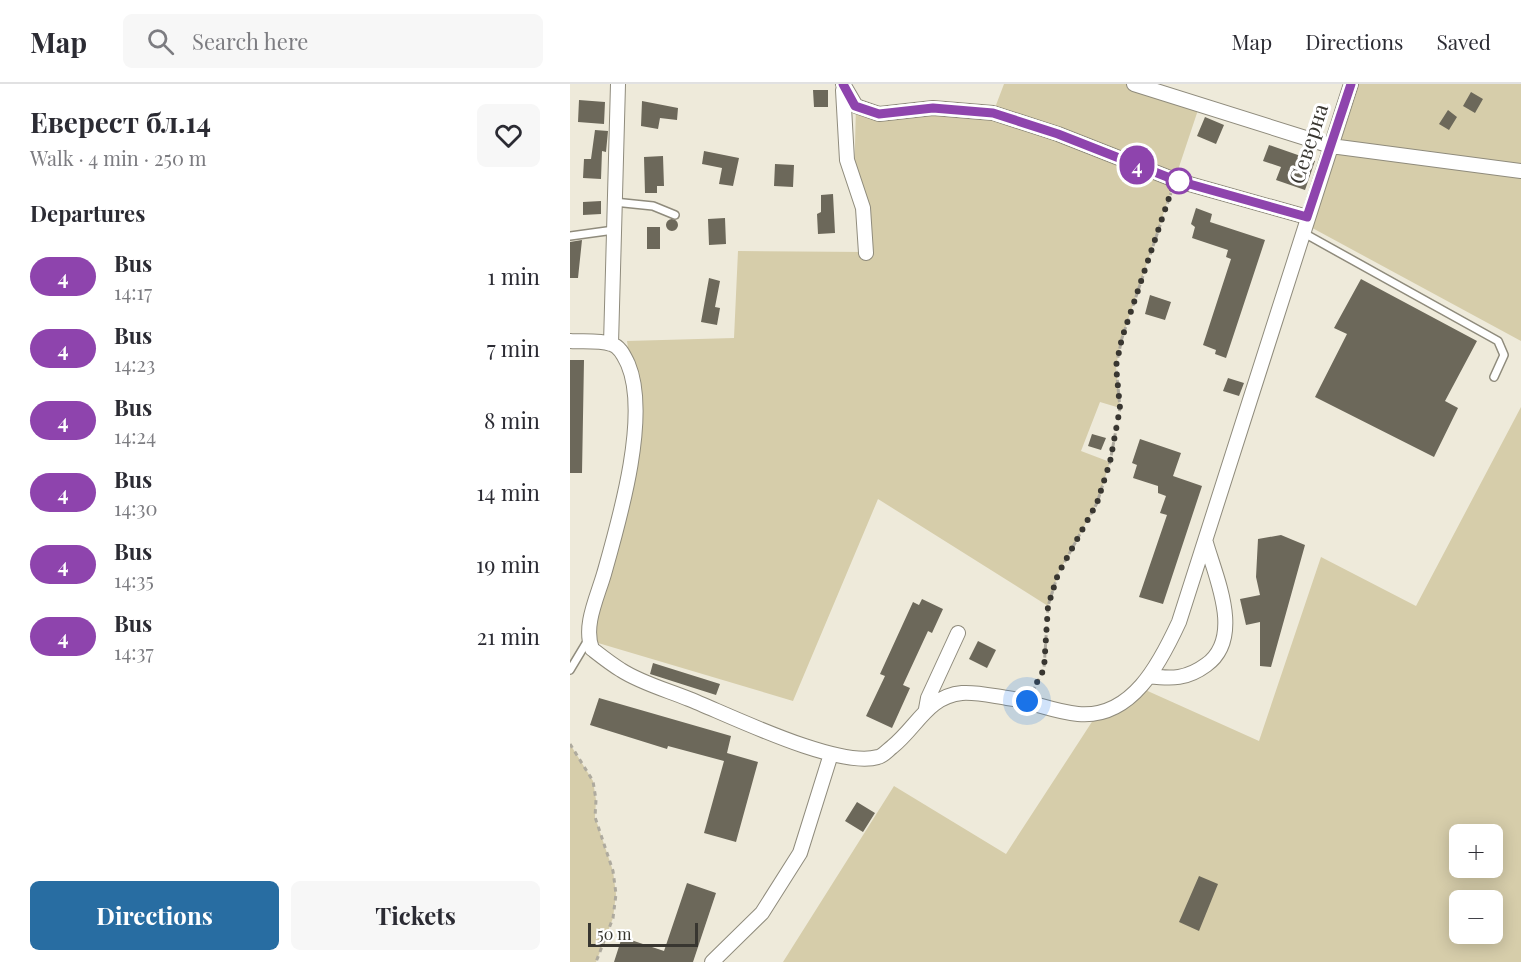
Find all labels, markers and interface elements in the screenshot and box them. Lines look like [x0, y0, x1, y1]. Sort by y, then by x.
search box [123, 14, 543, 68]
text: Map [30, 23, 87, 60]
icon: search [144, 25, 177, 58]
text: Search here [192, 26, 308, 56]
text: Map [1231, 27, 1272, 55]
text: Directions [1305, 27, 1403, 55]
text: Saved [1436, 27, 1491, 55]
street label: Северна [1281, 99, 1333, 187]
text: Еверест бл.14 [30, 103, 211, 140]
button: heart [477, 104, 540, 167]
text: Walk · 4 min · 250 m [30, 144, 207, 171]
line badge: 4 [1118, 146, 1156, 184]
text: 4 [1131, 151, 1143, 179]
unlabelled marker [1166, 168, 1192, 194]
text: Departures [30, 198, 145, 228]
text: Bus [114, 248, 152, 278]
text: 1 min [487, 261, 540, 291]
text: 4 [57, 262, 69, 290]
text: 14:17 [114, 278, 152, 305]
text: Bus [114, 320, 152, 350]
text: 7 min [487, 333, 540, 363]
text: 4 [57, 334, 69, 362]
text: 14:23 [114, 350, 155, 377]
text: Bus [114, 392, 152, 422]
text: 8 min [484, 405, 540, 435]
text: 4 [57, 406, 69, 434]
text: 14:24 [114, 422, 156, 449]
text: Bus [114, 464, 152, 494]
text: 14 min [476, 477, 540, 507]
text: 4 [57, 478, 69, 506]
text: 14:30 [114, 494, 158, 521]
text: Bus [114, 536, 152, 566]
text: 19 min [476, 549, 540, 579]
text: 4 [57, 550, 69, 578]
text: 14:35 [114, 566, 154, 593]
text: Bus [114, 608, 152, 638]
text: 21 min [477, 621, 540, 651]
text: 4 [57, 622, 69, 650]
text: 14:37 [114, 638, 154, 665]
your location [1012, 686, 1042, 716]
map controls [1449, 824, 1503, 944]
button: + [1449, 824, 1503, 878]
button: Directions [30, 881, 279, 950]
button: Tickets [291, 881, 540, 950]
button: − [1449, 890, 1503, 944]
scale bar [588, 920, 698, 948]
text: 50 m [597, 923, 631, 944]

